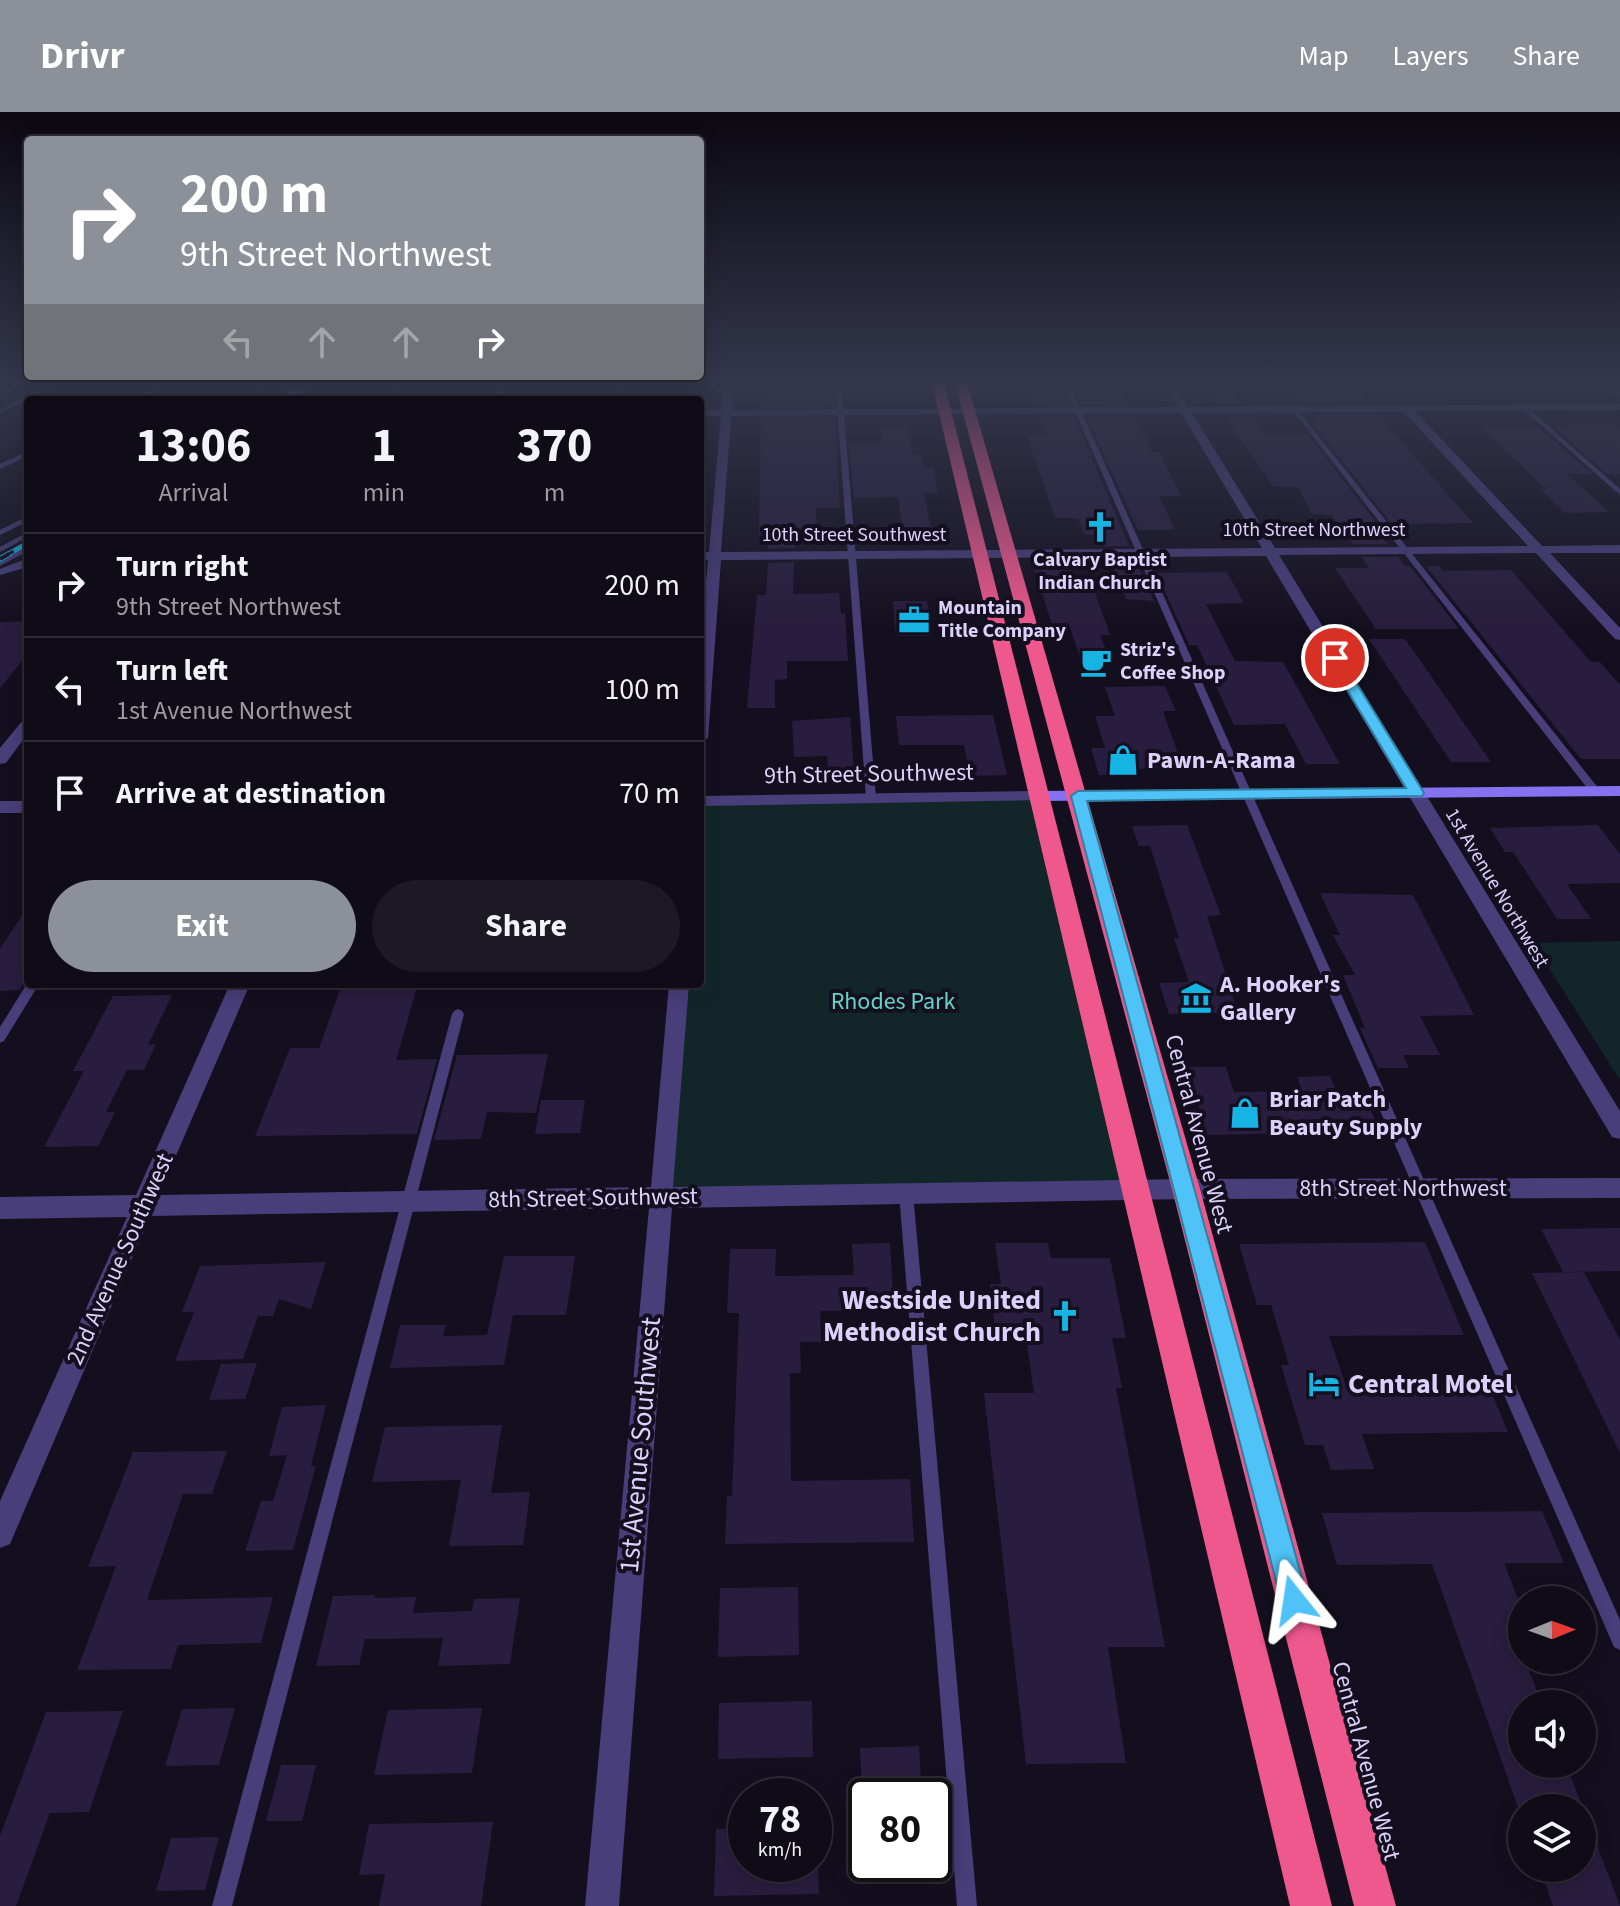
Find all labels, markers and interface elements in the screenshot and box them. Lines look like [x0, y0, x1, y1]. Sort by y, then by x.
text: Drivr [40, 29, 125, 83]
text: Map [1298, 36, 1348, 76]
text: Layers [1392, 36, 1468, 76]
text: Share [1512, 36, 1580, 76]
text: 200 m [180, 155, 328, 234]
icon: right [48, 168, 152, 272]
text: 9th Street Northwest [180, 229, 491, 280]
icon: left [216, 320, 260, 364]
icon: ahead [300, 320, 344, 364]
icon: ahead [384, 320, 428, 364]
icon: right [468, 320, 512, 364]
text: 13:06 [135, 412, 251, 480]
text: 1 [371, 412, 397, 480]
text: 370 [516, 412, 592, 480]
text: Arrival [158, 474, 228, 511]
text: min [363, 474, 405, 511]
text: m [544, 474, 565, 511]
church icon: Calvary Baptist Indian Church [1083, 510, 1117, 544]
street label: 10th Street Northwest [1223, 516, 1406, 544]
street label: 10th Street Southwest [762, 521, 947, 549]
text: Turn right [116, 545, 248, 588]
place label: Calvary Baptist Indian Church [1033, 546, 1167, 597]
icon: right [48, 563, 92, 607]
text: 200 m [604, 564, 680, 607]
text: 9th Street Northwest [116, 588, 341, 625]
place label: Mountain Title Company [938, 594, 1066, 645]
office icon: Mountain Title Company [897, 603, 931, 637]
pin [1301, 624, 1369, 692]
place label: Striz's Coffee Shop [1120, 636, 1225, 687]
icon: arrive [1313, 636, 1357, 680]
cafe icon: Striz's Coffee Shop [1079, 645, 1113, 679]
text: Turn left [116, 649, 228, 692]
icon: left [48, 667, 92, 711]
text: 100 m [604, 668, 680, 711]
text: 1st Avenue Northwest [116, 692, 352, 729]
shop icon: Pawn-A-Rama [1106, 743, 1140, 777]
place label: Pawn-A-Rama [1147, 743, 1296, 778]
street label: 9th Street Southwest [764, 755, 974, 793]
icon: arrive [48, 771, 92, 815]
text: Arrive at destination [116, 772, 386, 815]
text: 70 m [619, 772, 680, 815]
street label: 1st Avenue Northwest [1438, 803, 1556, 973]
button: Exit [48, 880, 356, 972]
button: Share [372, 880, 680, 972]
place label: A. Hooker's Gallery [1219, 967, 1340, 1030]
museum icon: A. Hooker's Gallery [1179, 981, 1213, 1015]
park label: Rhodes Park [831, 984, 955, 1019]
street label: Central Avenue West [1156, 1031, 1242, 1237]
place label: Briar Patch Beauty Supply [1269, 1082, 1423, 1145]
shop icon: Briar Patch Beauty Supply [1228, 1096, 1262, 1130]
street label: 2nd Avenue Southwest [57, 1147, 183, 1371]
street label: 8th Street Northwest [1299, 1171, 1507, 1206]
street label: 8th Street Southwest [488, 1179, 698, 1217]
place label: Westside United Methodist Church [823, 1280, 1041, 1352]
church icon: Westside United Methodist Church [1048, 1299, 1082, 1333]
street label: 1st Avenue Southwest [609, 1315, 671, 1575]
place label: Central Motel [1348, 1364, 1513, 1404]
hotel icon: Central Motel [1307, 1367, 1341, 1401]
position arrow [1252, 1558, 1336, 1642]
north arrow [1508, 1586, 1596, 1674]
map controls [1508, 1586, 1596, 1882]
street label: Central Avenue West [1323, 1658, 1409, 1864]
button: sound [1508, 1690, 1596, 1778]
speed limit sign: 80 [848, 1778, 952, 1882]
text: 78 [759, 1791, 801, 1848]
button: layers [1508, 1794, 1596, 1882]
text: km/h [758, 1836, 802, 1864]

